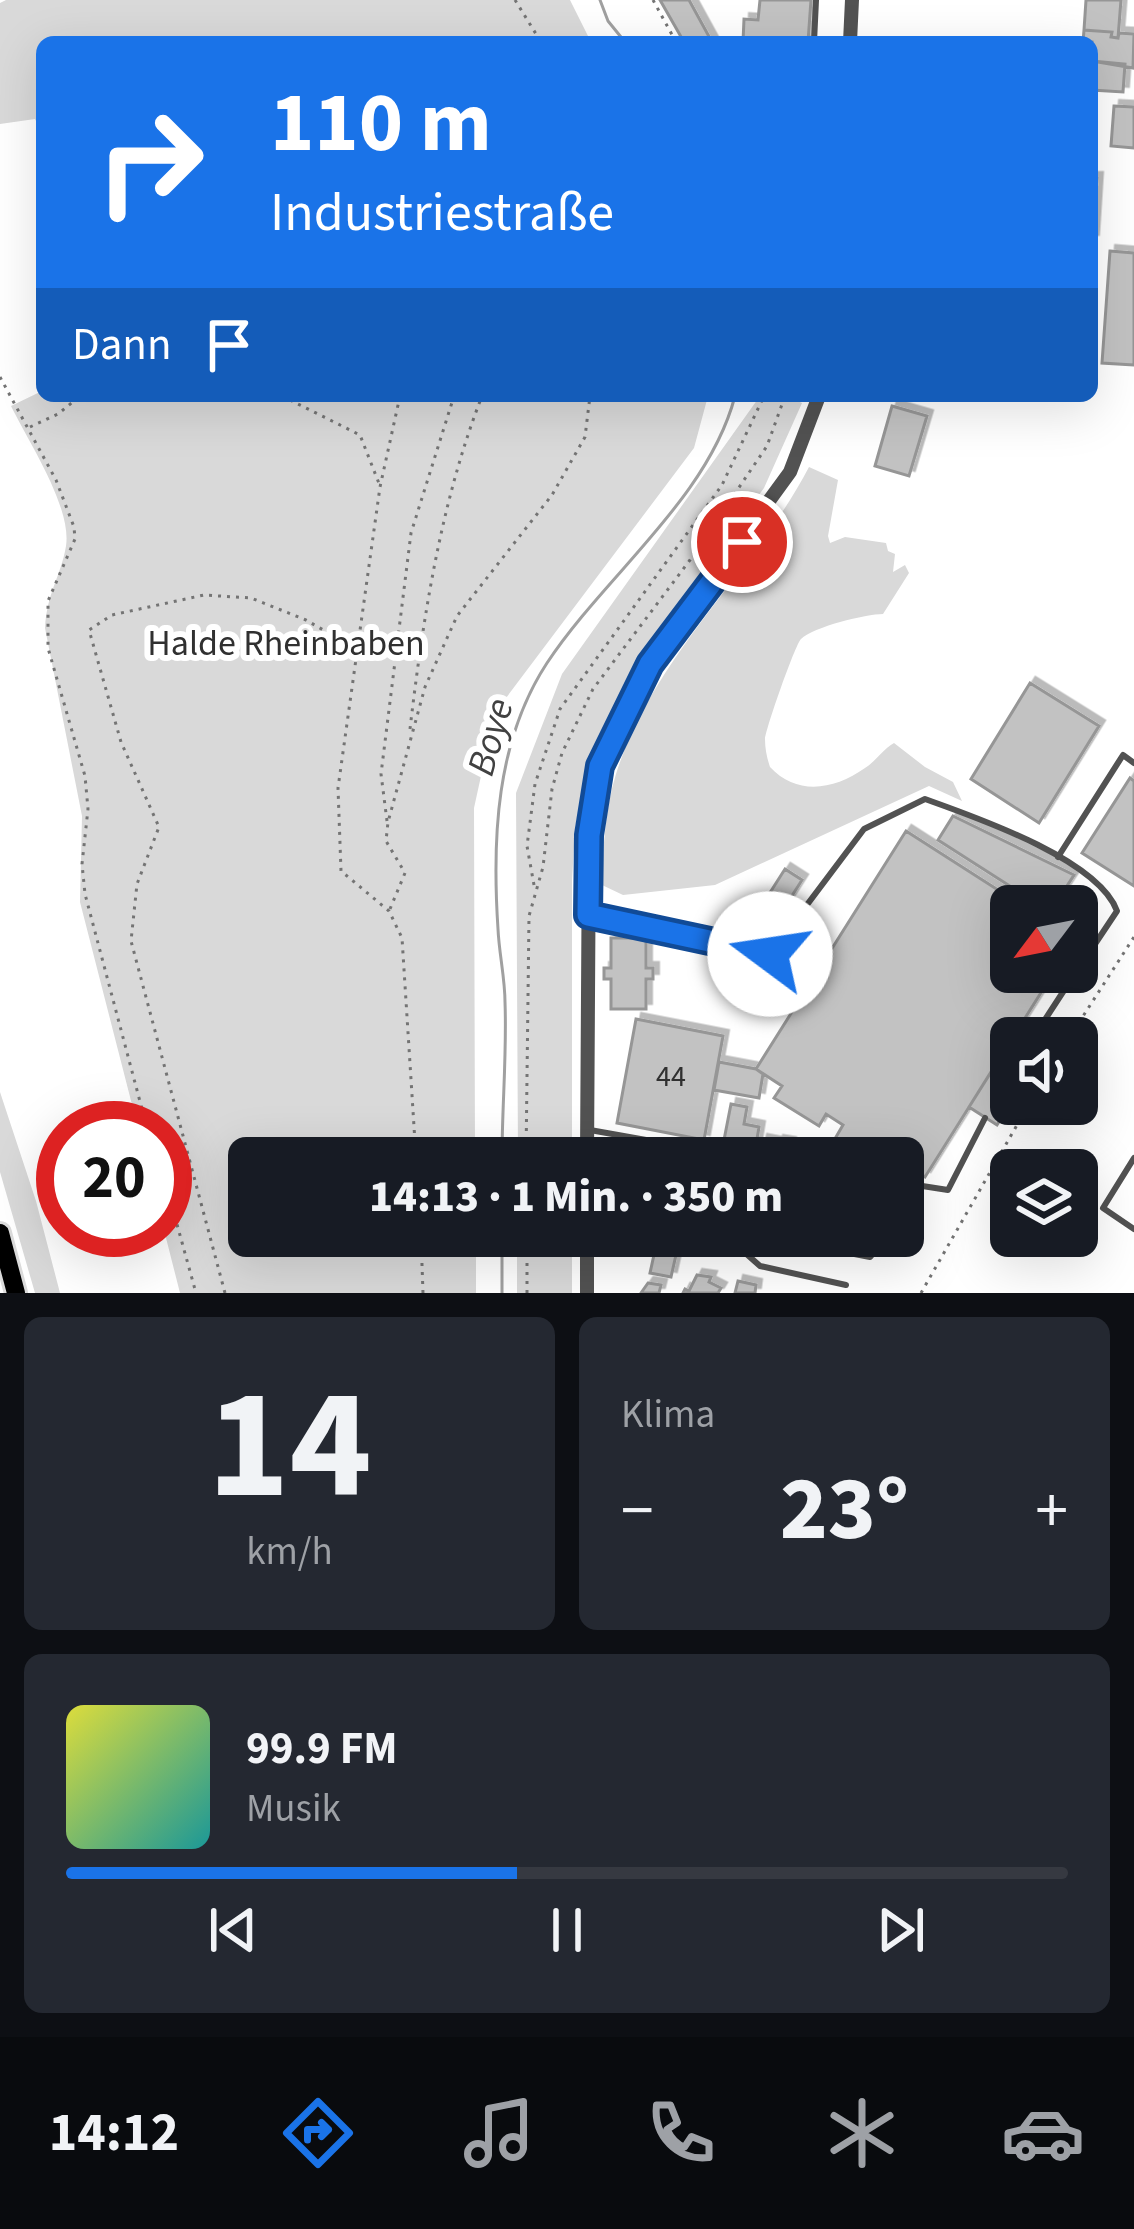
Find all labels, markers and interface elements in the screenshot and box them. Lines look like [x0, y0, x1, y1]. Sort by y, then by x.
text: 110 m [270, 64, 492, 184]
icon: right [72, 84, 228, 240]
text: Industriestraße [270, 175, 614, 252]
icon: arrive [196, 312, 262, 378]
text: Dann [72, 313, 172, 377]
pin [691, 491, 793, 593]
icon: arrive [709, 509, 775, 575]
park label: Halde Rheinbaben [147, 618, 425, 669]
water label: Boye [453, 692, 529, 782]
north arrow [990, 885, 1098, 993]
map controls [990, 885, 1098, 1257]
position arrow [707, 891, 833, 1017]
button: sound [990, 1017, 1098, 1125]
house number: 44 [656, 1055, 686, 1098]
speed limit sign: 20 [36, 1101, 192, 1257]
button: layers [990, 1149, 1098, 1257]
text: 14:13 · 1 Min. · 350 m [369, 1165, 783, 1229]
text: 14 [207, 1335, 372, 1557]
text: Klima [621, 1387, 715, 1443]
text: 23° [780, 1446, 909, 1574]
text: − [621, 1464, 654, 1558]
text: + [1035, 1464, 1068, 1558]
text: km/h [246, 1524, 333, 1580]
text: 99.9 FM [246, 1717, 398, 1781]
text: Musik [246, 1781, 341, 1837]
icon: previous [200, 1897, 266, 1963]
icon: pause [534, 1897, 600, 1963]
icon: next [868, 1897, 934, 1963]
icon: directions [276, 2091, 360, 2175]
icon: music [457, 2091, 541, 2175]
icon: phone [639, 2091, 723, 2175]
icon: climate [820, 2091, 904, 2175]
icon: car [1001, 2091, 1085, 2175]
text: 14:12 [49, 2095, 179, 2172]

